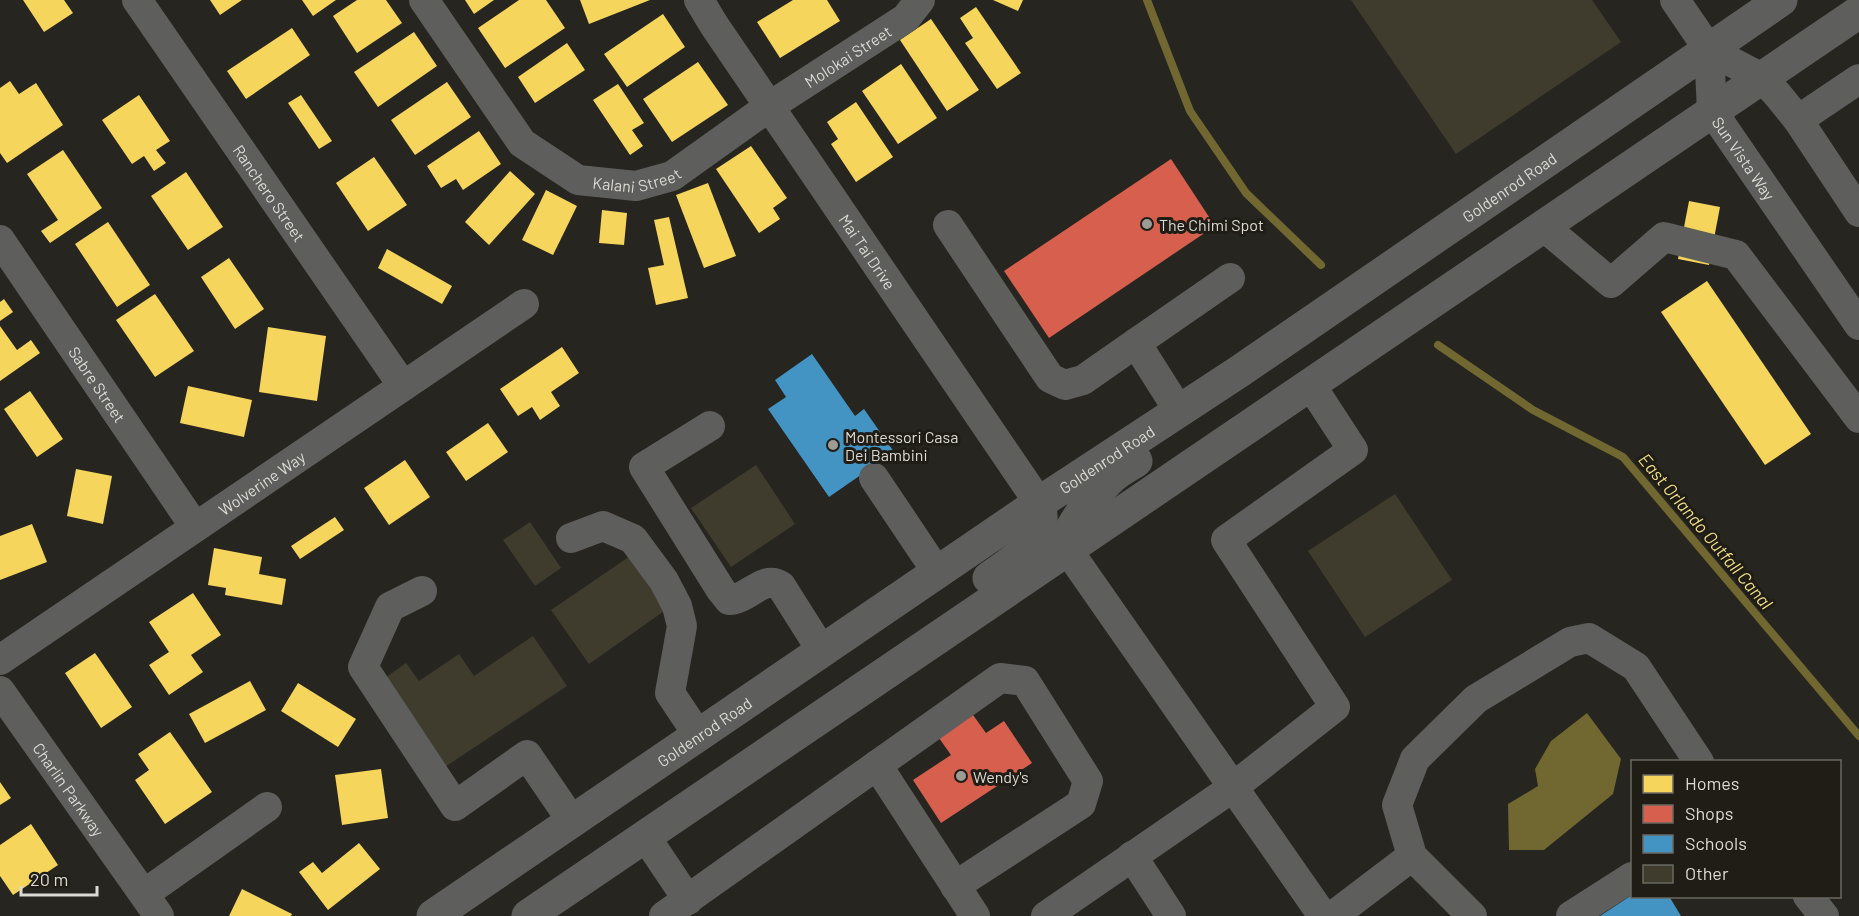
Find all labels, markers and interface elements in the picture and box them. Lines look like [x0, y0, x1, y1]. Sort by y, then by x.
street label: Molokai Street [801, 21, 895, 91]
street label: Sun Vista Way [1709, 113, 1780, 204]
street label: Ranchero Street [230, 141, 310, 245]
street label: Goldenrod Road [1458, 148, 1560, 225]
street label: Kalani Street [592, 163, 685, 195]
street label: Mai Tai Drive [836, 210, 900, 293]
place label: The Chimi Spot [1159, 215, 1264, 234]
marker: The Chimi Spot [1140, 217, 1154, 231]
street label: Sabre Street [65, 342, 130, 425]
street label: Goldenrod Road [1055, 421, 1158, 497]
place label: Montessori Casa Dei Bambini [845, 427, 958, 464]
marker: Montessori Casa Dei Bambini [826, 438, 840, 452]
street label: Wolverine Way [214, 446, 309, 519]
water label: East Orlando Outfall Canal [1634, 449, 1778, 613]
street label: Goldenrod Road [653, 692, 755, 770]
street label: Charlin Parkway [30, 738, 109, 840]
legend [1631, 760, 1841, 898]
place label: Wendy's [973, 767, 1029, 786]
marker: Wendy's [954, 769, 968, 783]
text: Homes [1685, 772, 1739, 794]
text: Shops [1685, 802, 1734, 824]
text: Schools [1685, 832, 1747, 854]
scale bar [21, 859, 98, 897]
text: Other [1685, 862, 1729, 884]
text: 20 m [30, 868, 68, 890]

